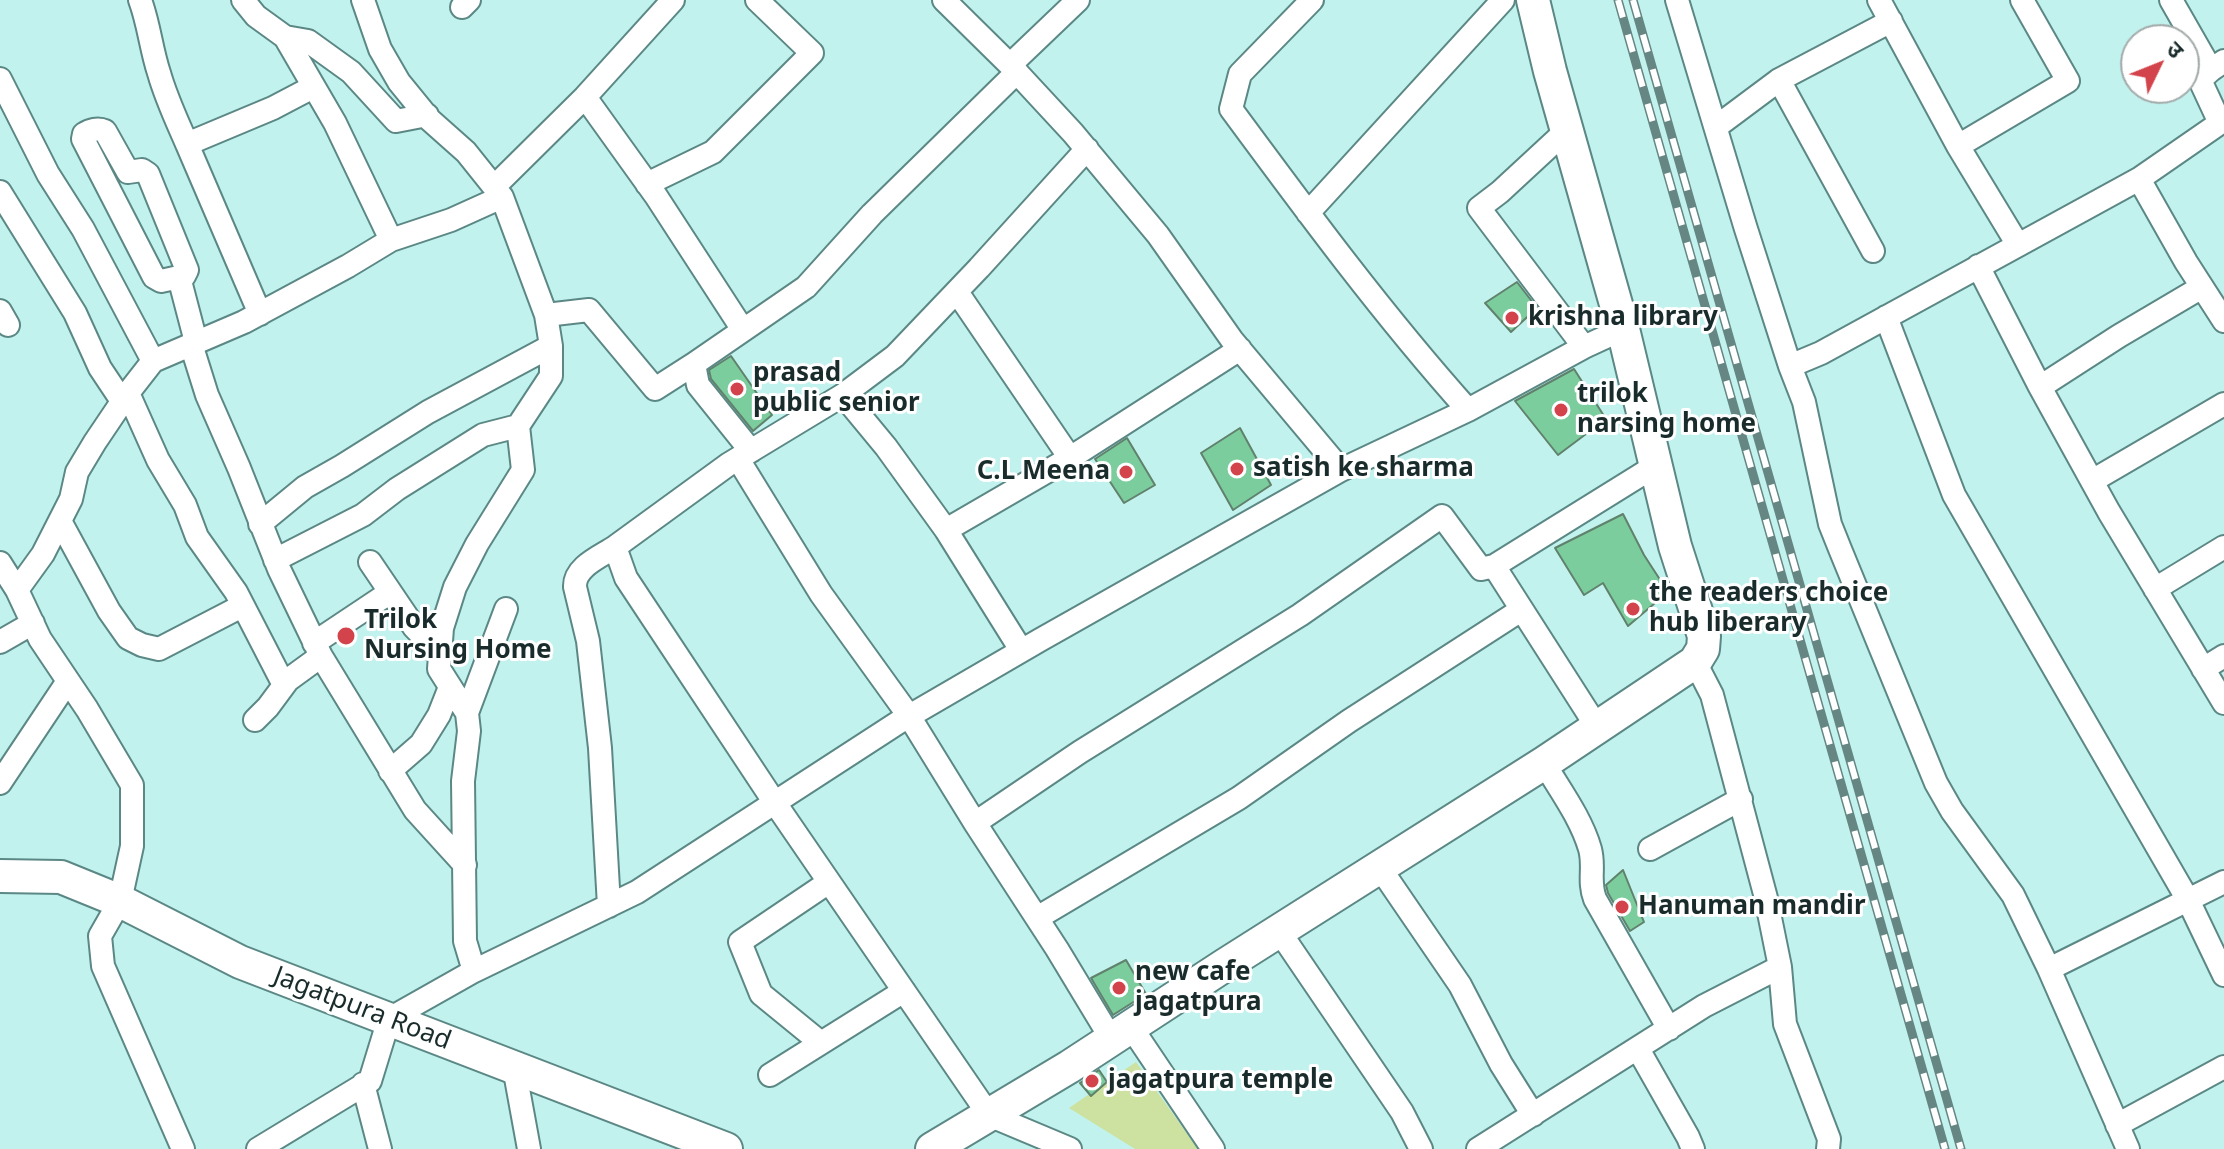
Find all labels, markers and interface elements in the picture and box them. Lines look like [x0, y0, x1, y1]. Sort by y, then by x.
north arrow [2120, 24, 2200, 104]
text: उ [2161, 34, 2191, 64]
place label: krishna library [1528, 302, 1718, 334]
marker: krishna library [1503, 309, 1521, 327]
place label: prasad public senior [753, 358, 920, 420]
place label: trilok narsing home [1577, 379, 1756, 440]
marker: prasad public senior [728, 380, 746, 398]
marker: trilok narsing home [1552, 401, 1570, 419]
place label: satish ke sharma [1253, 453, 1474, 485]
place label: C.L Meena [977, 456, 1110, 488]
marker: satish ke sharma [1228, 460, 1246, 478]
marker: C.L Meena [1117, 463, 1135, 481]
place label: the readers choice hub liberary [1649, 578, 1888, 640]
marker: the readers choice hub liberary [1624, 600, 1642, 618]
place label: Trilok Nursing Home [364, 605, 552, 666]
marker: Trilok Nursing Home [335, 625, 357, 647]
place label: Hanuman mandir [1638, 891, 1865, 923]
marker: Hanuman mandir [1613, 898, 1631, 916]
place label: new cafe jagatpura [1135, 957, 1262, 1018]
street label: Jagatpura Road [269, 961, 455, 1057]
marker: new cafe jagatpura [1110, 979, 1128, 997]
place label: jagatpura temple [1108, 1065, 1333, 1097]
marker: jagatpura temple [1083, 1072, 1101, 1090]

